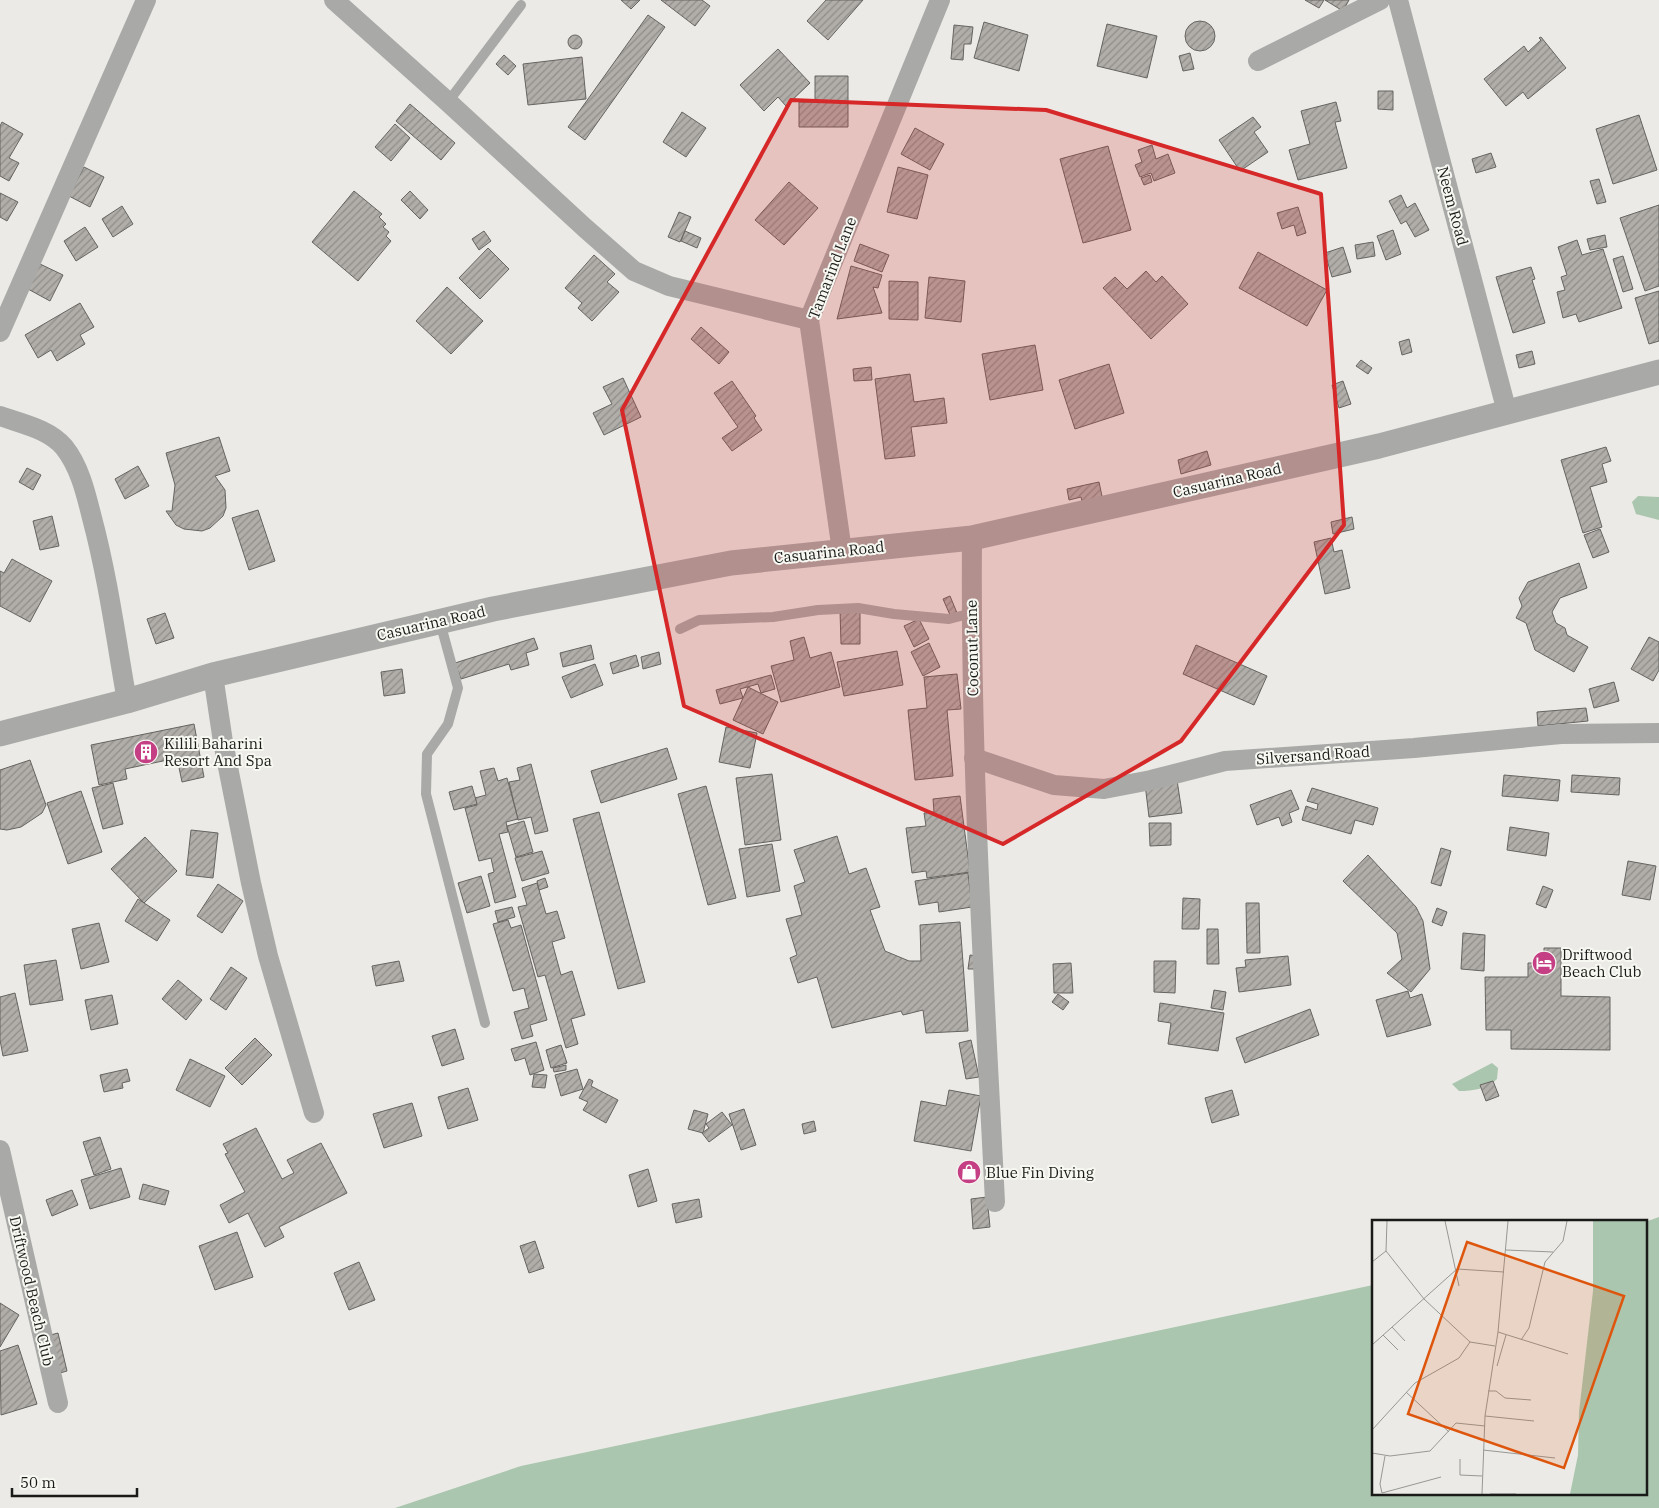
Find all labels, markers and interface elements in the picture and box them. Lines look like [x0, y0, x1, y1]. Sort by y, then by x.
street label: Neem Road [1433, 164, 1473, 248]
street label: Tamarind Lane [804, 214, 860, 322]
street label: Casuarina Road [1171, 458, 1283, 502]
street label: Casuarina Road [773, 537, 885, 567]
street label: Coconut Lane [962, 600, 982, 696]
street label: Casuarina Road [375, 601, 487, 645]
place label: Kilili Baharini Resort And Spa [164, 734, 272, 770]
building icon: Kilili Baharini Resort And Spa [133, 739, 159, 765]
street label: Silversand Road [1255, 742, 1371, 768]
place label: Driftwood Beach Club [1562, 945, 1642, 981]
hotel icon: Driftwood Beach Club [1531, 950, 1557, 976]
shop icon: Blue Fin Diving [956, 1159, 982, 1185]
place label: Blue Fin Diving [986, 1163, 1094, 1182]
street label: Driftwood Beach Club [6, 1214, 58, 1368]
inset map [1372, 1220, 1646, 1496]
scale bar [12, 1466, 138, 1498]
text: 50 m [20, 1473, 56, 1492]

